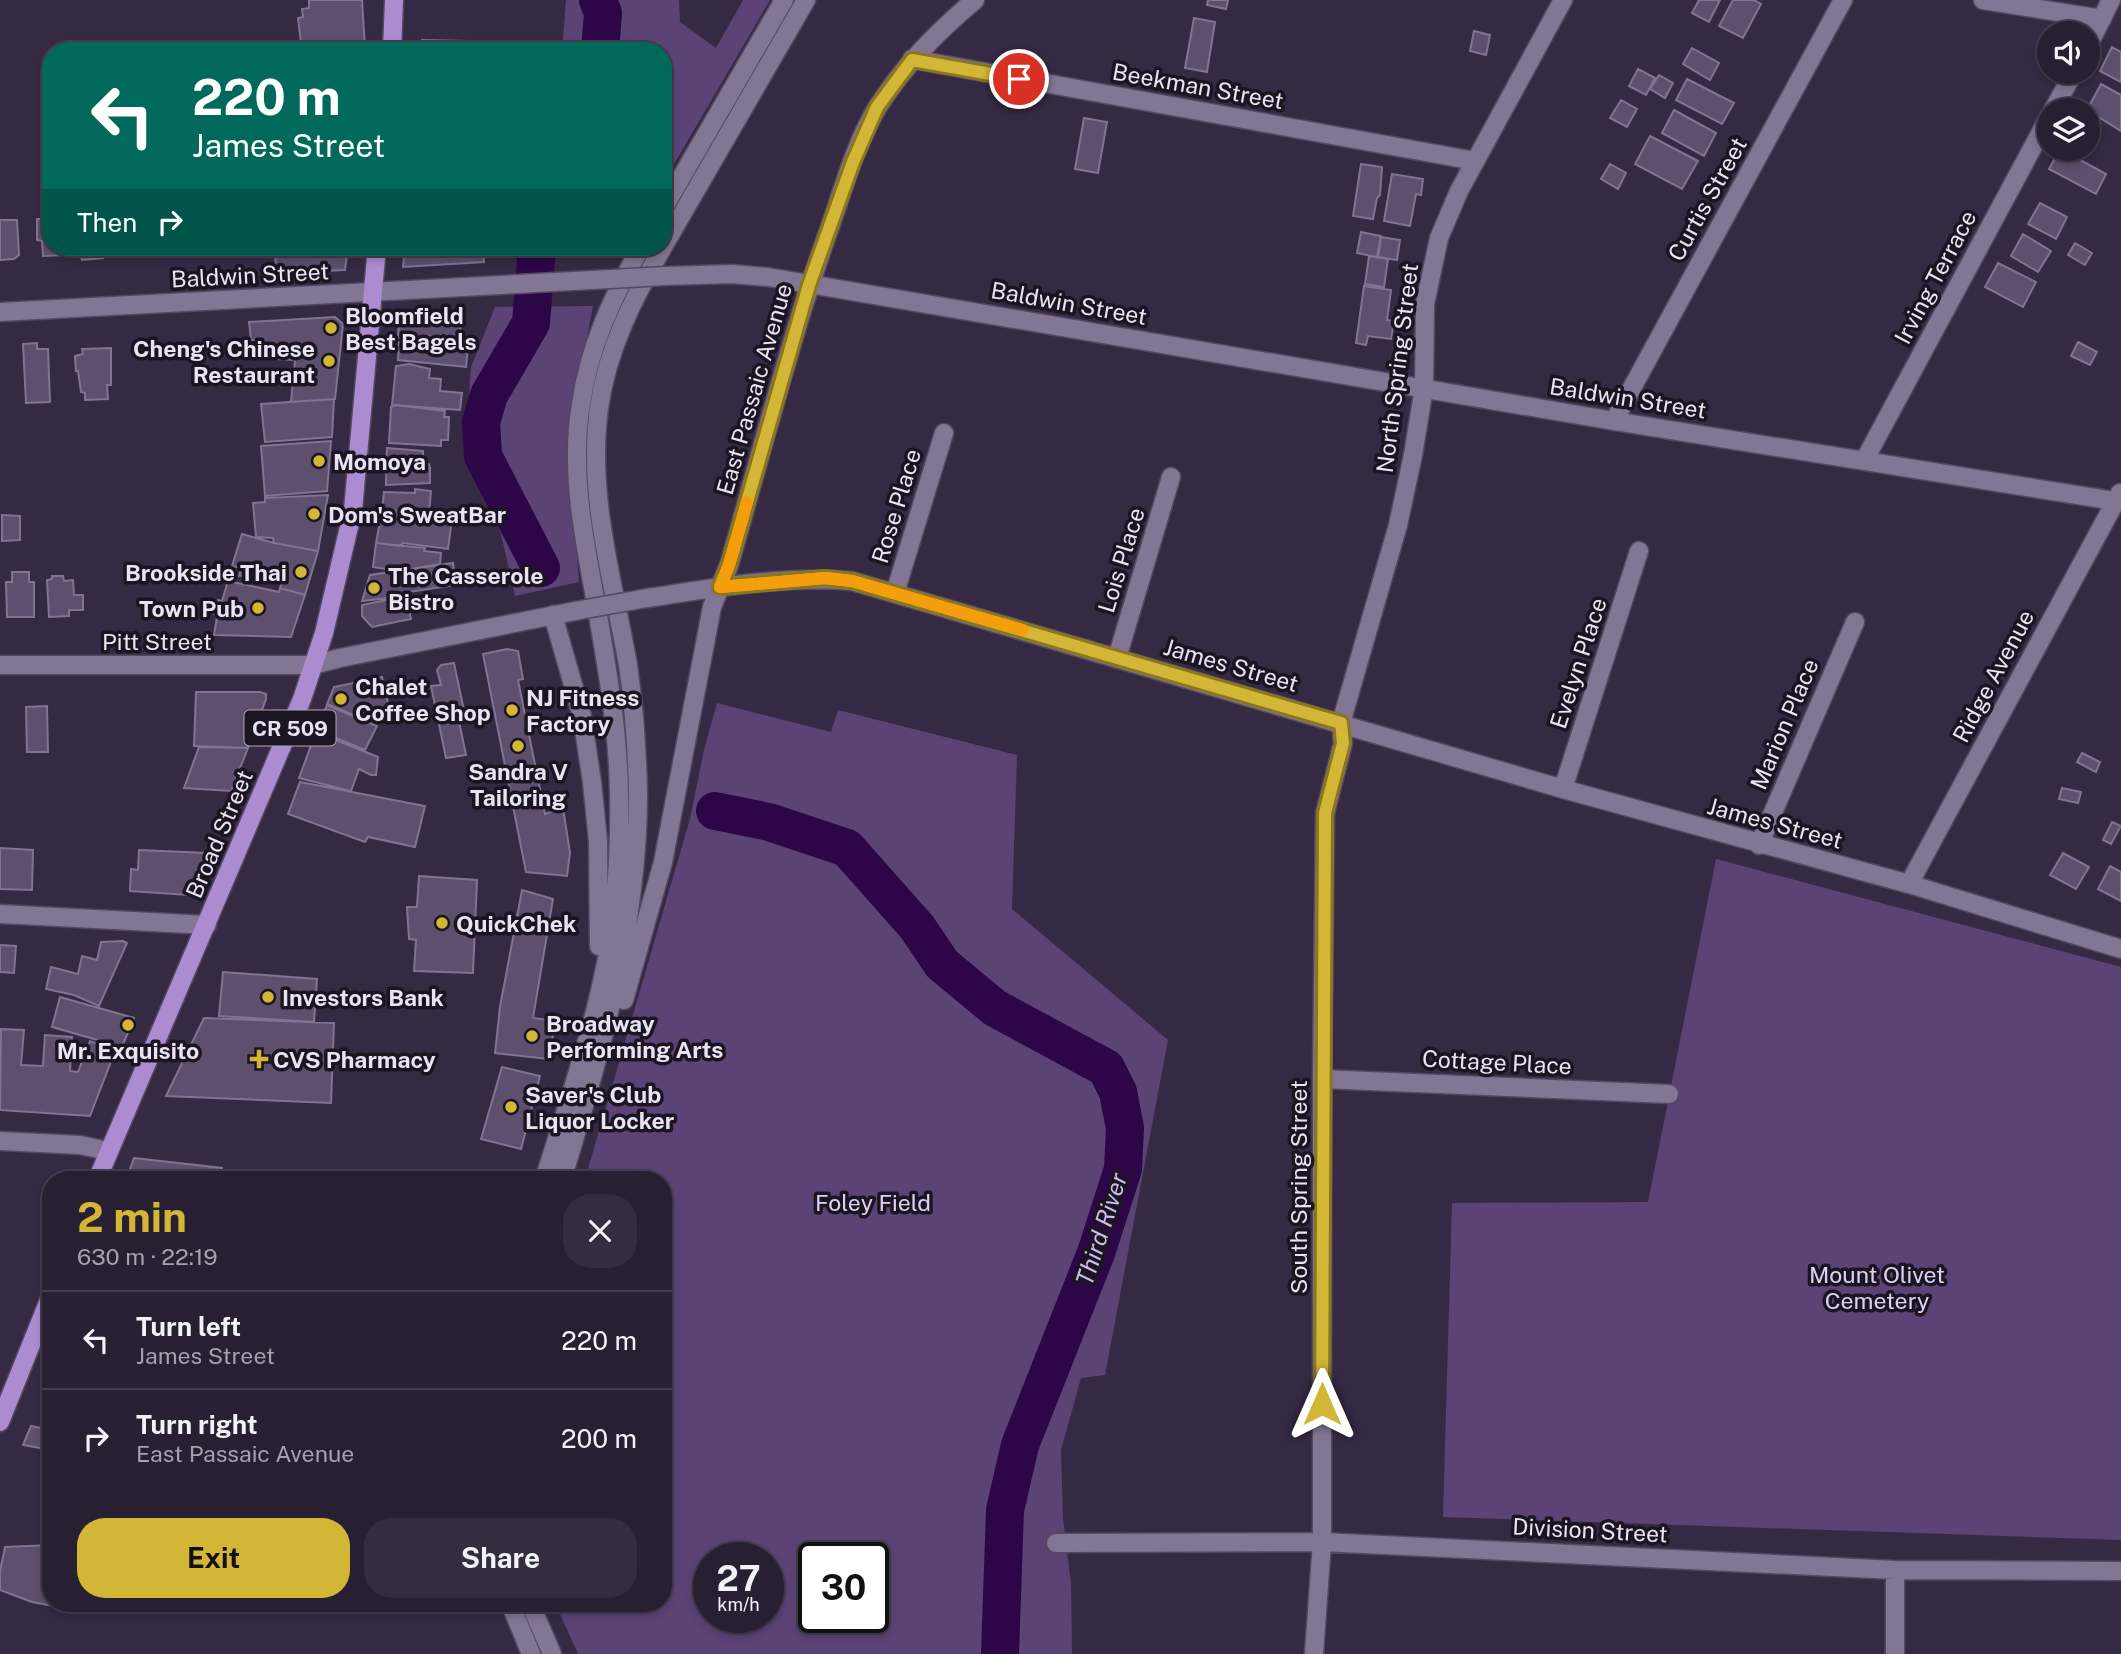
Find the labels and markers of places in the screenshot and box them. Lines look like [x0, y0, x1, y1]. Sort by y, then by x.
pin [989, 49, 1049, 109]
place label: Bloomfield Best Bagels [345, 302, 477, 355]
marker: Bloomfield Best Bagels [323, 320, 339, 336]
place label: Cheng's Chinese Restaurant [133, 335, 315, 388]
marker: Cheng's Chinese Restaurant [321, 353, 337, 369]
place label: Momoya [333, 448, 426, 475]
marker: Momoya [311, 453, 327, 469]
place label: Dom's SweatBar [328, 501, 506, 528]
marker: Dom's SweatBar [306, 506, 322, 522]
place label: Brookside Thai [125, 559, 287, 586]
place label: The Casserole Bistro [388, 562, 544, 615]
marker: Brookside Thai [293, 564, 309, 580]
marker: The Casserole Bistro [366, 580, 382, 596]
place label: Town Pub [139, 595, 244, 622]
marker: Town Pub [250, 600, 266, 616]
place label: Chalet Coffee Shop [355, 673, 491, 726]
place label: NJ Fitness Factory [526, 684, 639, 737]
marker: Chalet Coffee Shop [333, 691, 349, 707]
marker: NJ Fitness Factory [504, 702, 520, 718]
marker: Sandra V Tailoring [510, 738, 526, 754]
place label: Sandra V Tailoring [468, 758, 568, 811]
place label: QuickChek [456, 910, 576, 937]
marker: QuickChek [434, 915, 450, 931]
place label: Investors Bank [282, 984, 444, 1011]
marker: Investors Bank [260, 989, 276, 1005]
place label: Broadway Performing Arts [546, 1010, 723, 1063]
marker: Mr. Exquisito [120, 1017, 136, 1033]
marker: Broadway Performing Arts [524, 1028, 540, 1044]
place label: Mr. Exquisito [57, 1037, 199, 1064]
place label: CVS Pharmacy [273, 1046, 436, 1073]
marker: CVS Pharmacy [251, 1051, 267, 1067]
place label: Saver's Club Liquor Locker [525, 1081, 674, 1134]
marker: Saver's Club Liquor Locker [503, 1099, 519, 1115]

